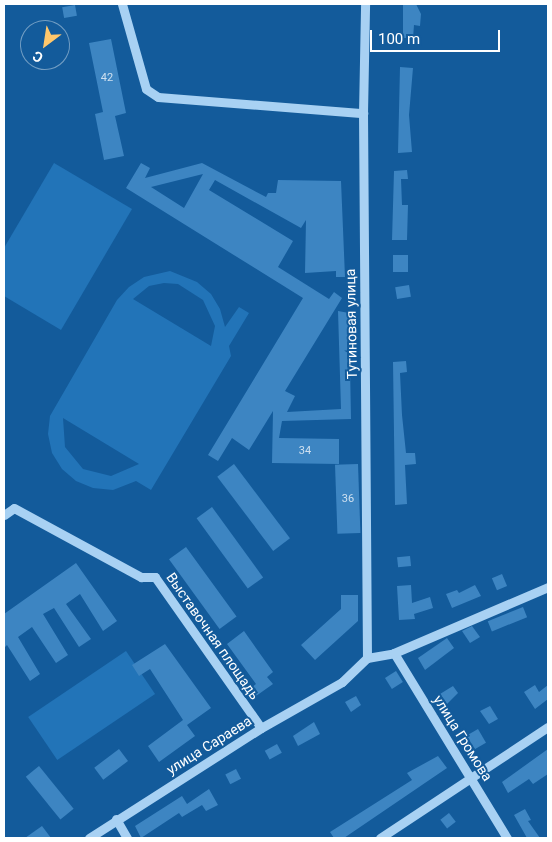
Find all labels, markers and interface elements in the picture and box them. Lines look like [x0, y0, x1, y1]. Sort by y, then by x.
north arrow [20, 20, 70, 70]
scale bar [372, 20, 502, 52]
text: 100 m [378, 30, 420, 48]
text: С [30, 48, 46, 66]
house number: 42 [101, 71, 113, 85]
street label: Тутиновая улица [342, 269, 360, 379]
house number: 34 [299, 444, 311, 458]
house number: 36 [342, 492, 354, 506]
street label: Выставочная площадь [163, 569, 263, 703]
street label: улица Громова [430, 692, 496, 784]
street label: улица Сараева [163, 712, 255, 778]

